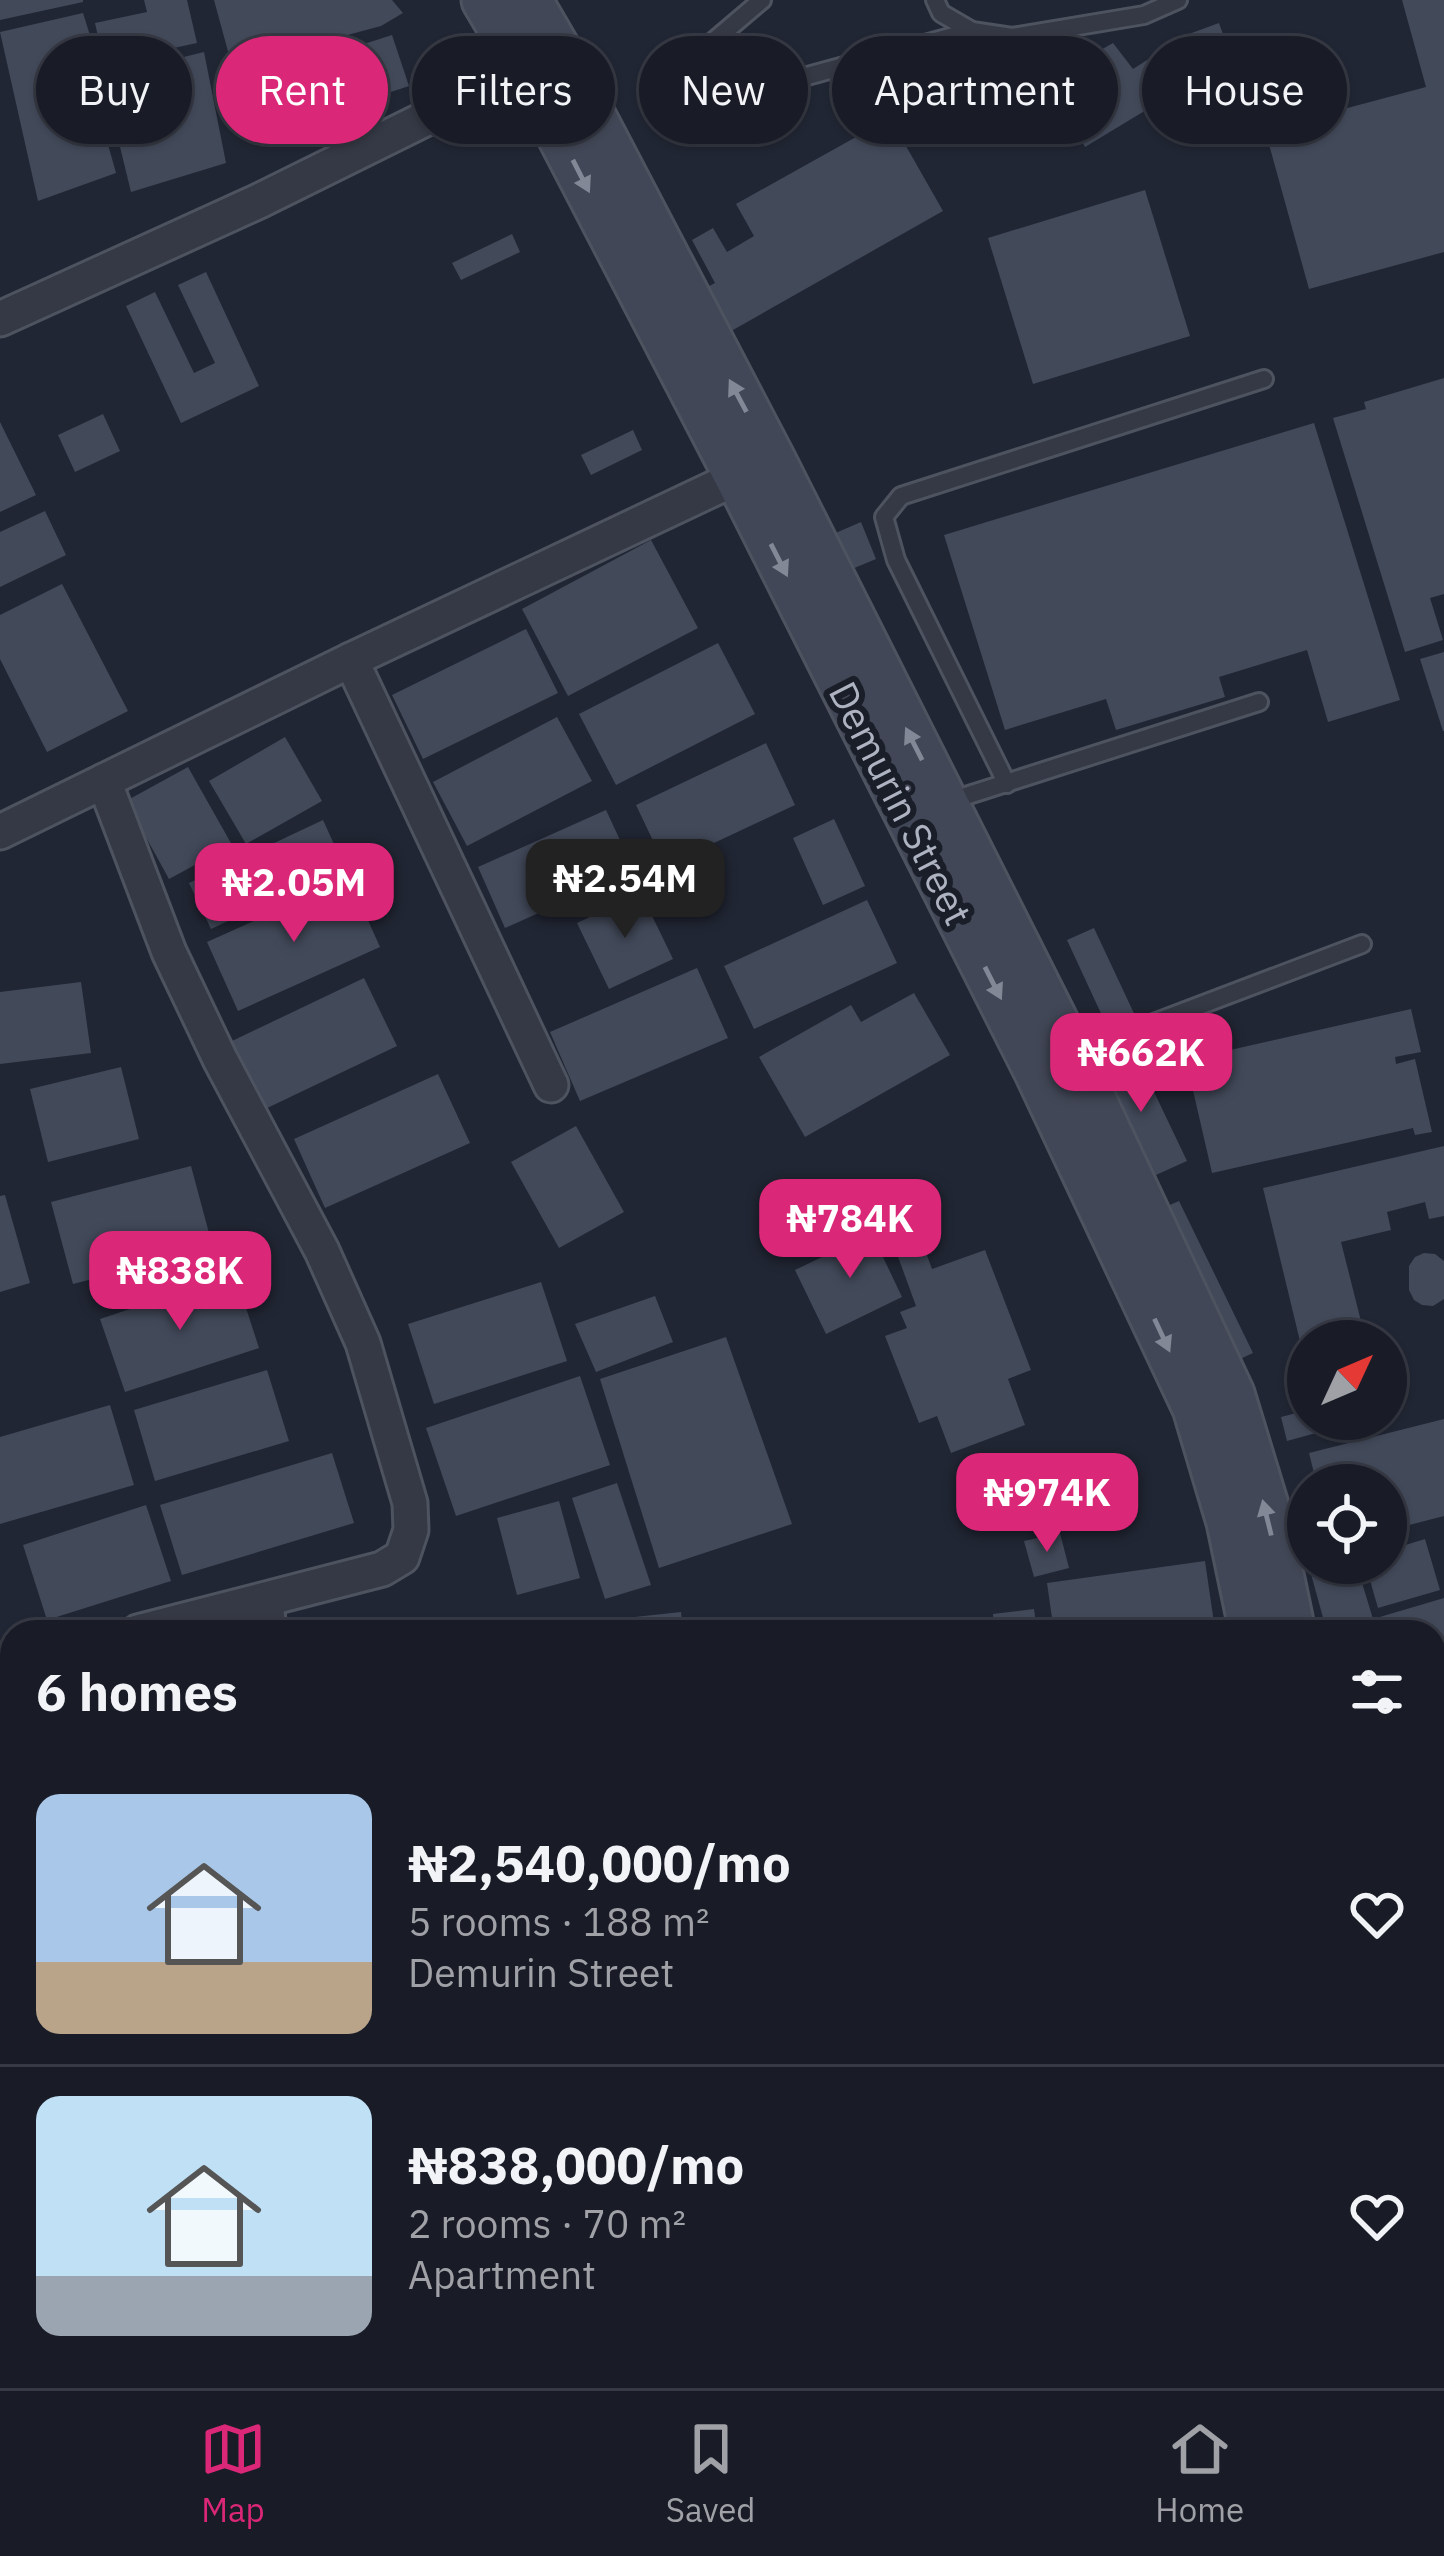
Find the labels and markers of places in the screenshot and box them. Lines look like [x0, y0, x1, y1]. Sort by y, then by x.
pin: ₦2.54M [527, 839, 723, 941]
pin: ₦2.05M [196, 843, 392, 945]
pin: ₦662K [1057, 1013, 1225, 1115]
pin: ₦784K [766, 1179, 934, 1281]
pin: ₦838K [96, 1231, 264, 1333]
pin: ₦974K [963, 1453, 1131, 1555]

